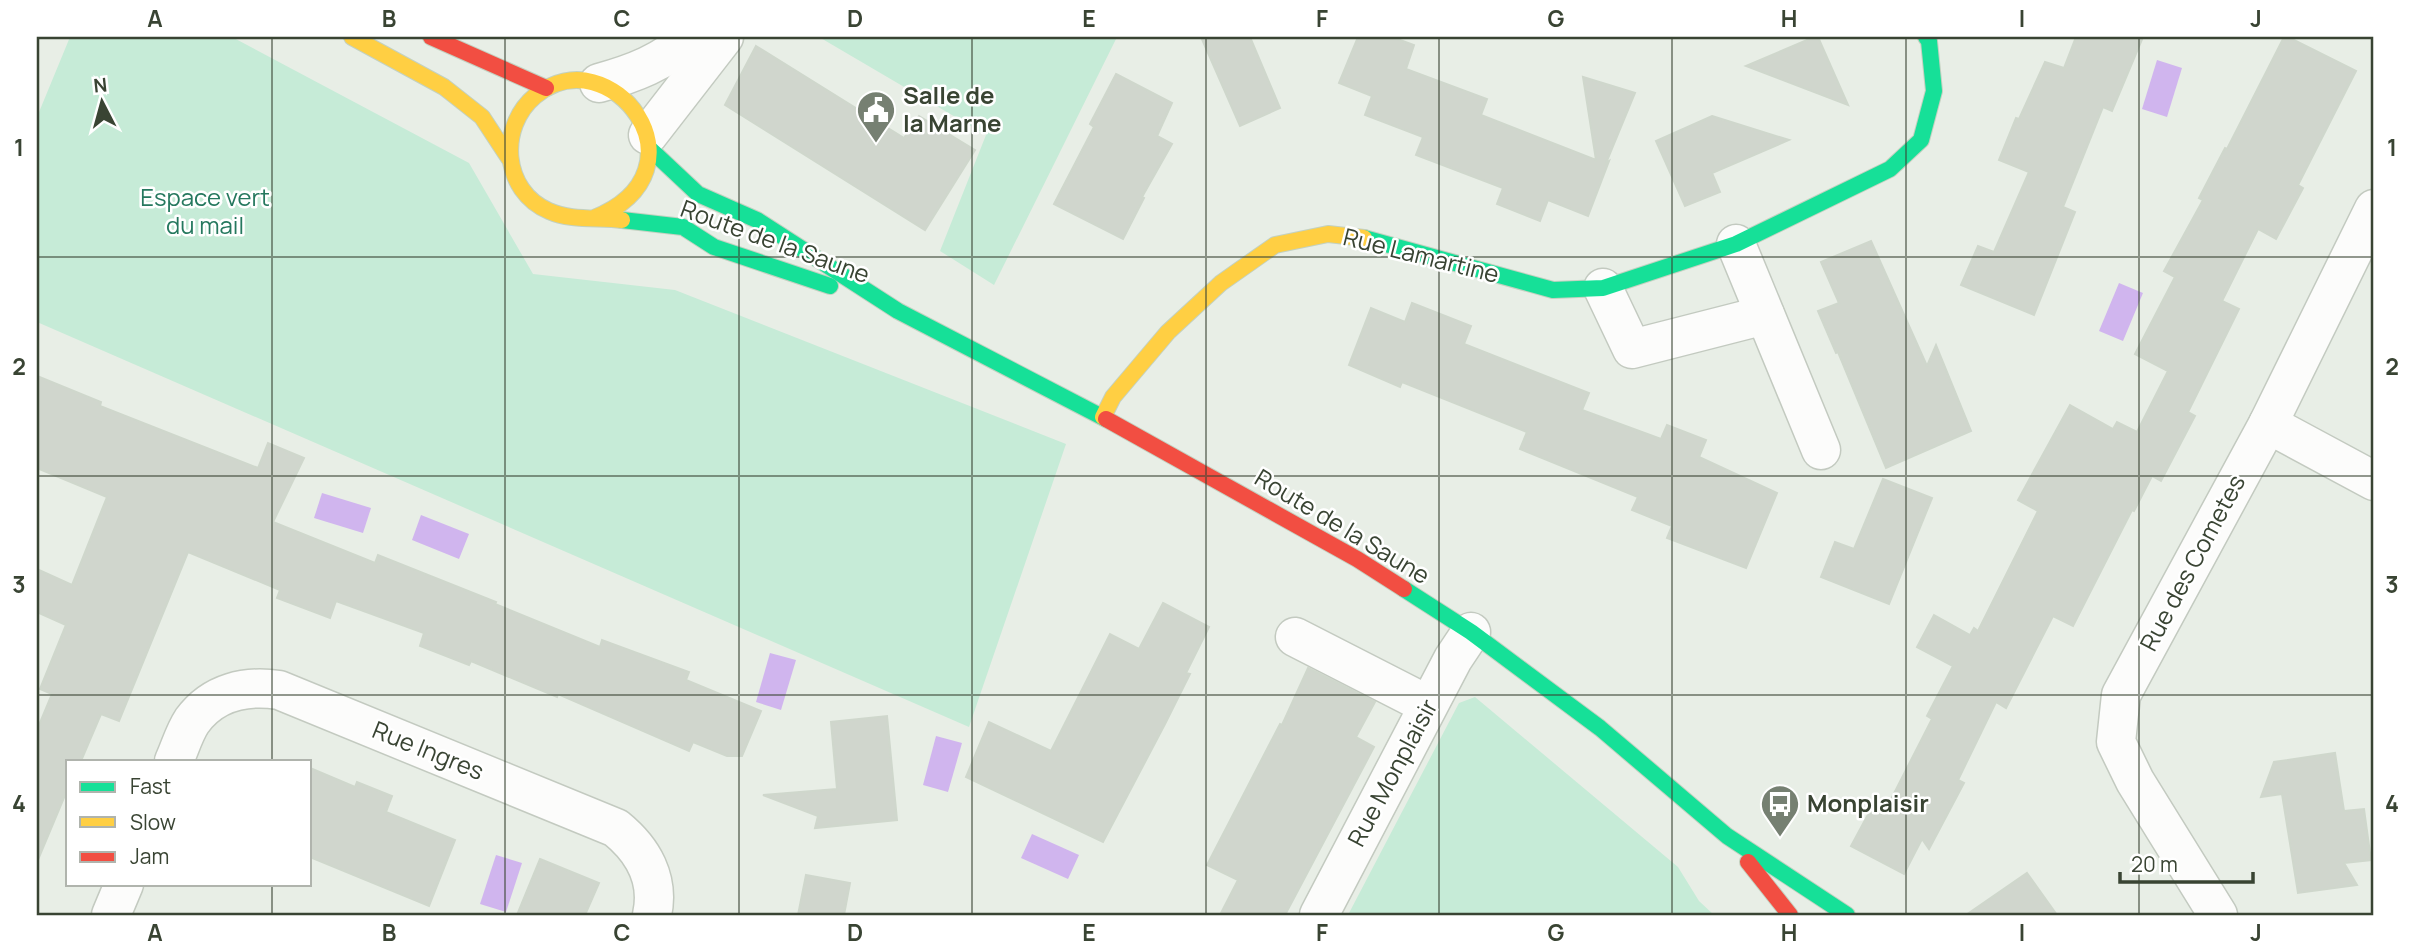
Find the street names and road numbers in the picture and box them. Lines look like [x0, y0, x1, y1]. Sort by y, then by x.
street label: Route de la Saune [676, 191, 875, 290]
street label: Rue Lamartine [1340, 219, 1503, 290]
street label: Route de la Saune [1249, 460, 1437, 591]
street label: Rue des Cometes [2131, 468, 2252, 656]
street label: Rue Monplaisir [1339, 693, 1445, 852]
street label: Rue Ingres [368, 712, 489, 787]

